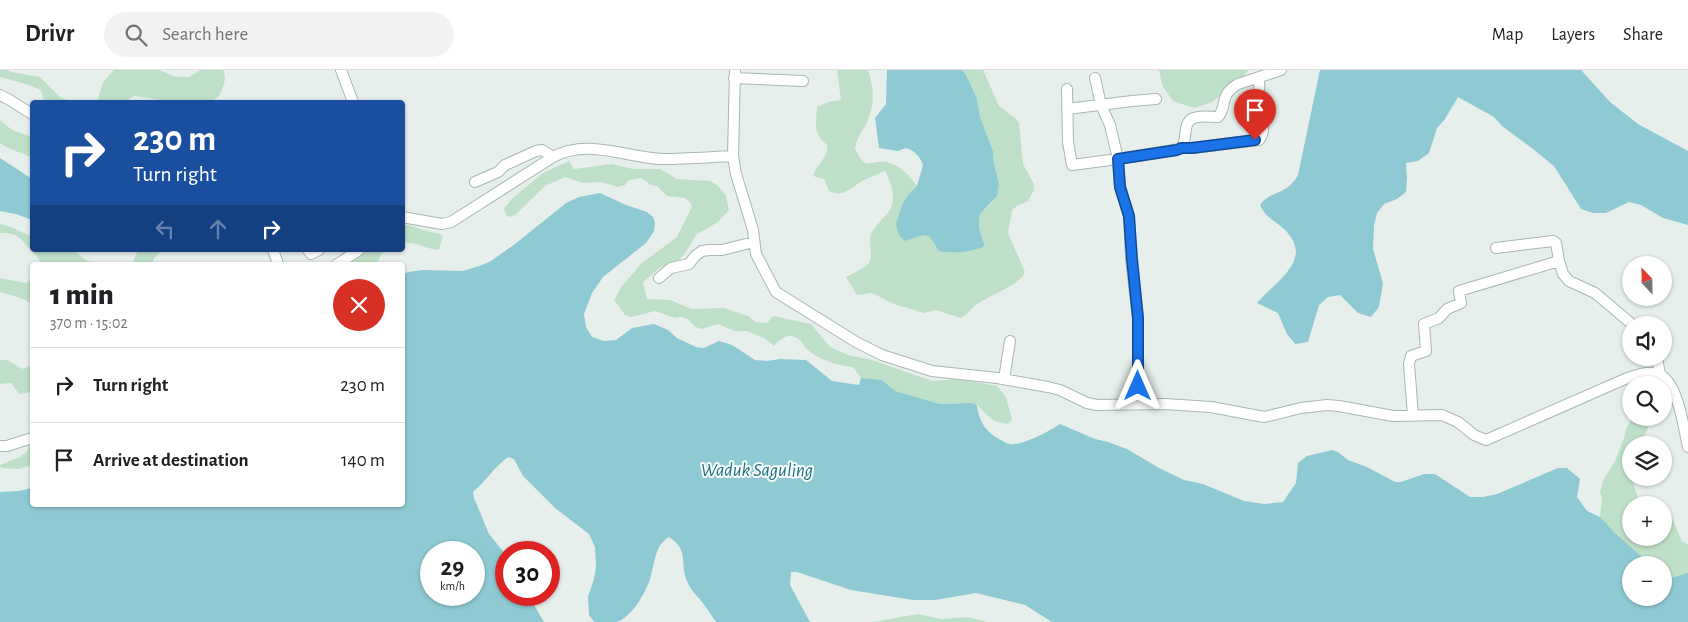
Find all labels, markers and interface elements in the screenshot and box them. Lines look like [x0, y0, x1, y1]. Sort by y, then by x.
search box [104, 12, 454, 57]
icon: search [122, 21, 150, 49]
text: Drivr [25, 22, 74, 46]
text: Search here [162, 25, 248, 44]
text: Map [1492, 26, 1523, 44]
text: Layers [1551, 26, 1595, 44]
text: Share [1623, 26, 1663, 44]
pin [1234, 89, 1276, 140]
icon: arrive [1241, 96, 1269, 124]
icon: right [50, 120, 115, 185]
text: 230 m [133, 122, 216, 157]
text: Turn right [133, 163, 217, 185]
icon: left [151, 215, 179, 243]
icon: ahead [204, 215, 232, 243]
icon: right [257, 215, 285, 243]
north arrow [1622, 256, 1672, 306]
map controls [1622, 256, 1672, 606]
button: close [333, 279, 385, 331]
text: 1 min [50, 280, 114, 310]
text: 370 m · 15:02 [50, 315, 128, 331]
button: sound [1622, 316, 1672, 366]
position arrow [1111, 359, 1163, 411]
icon: right [50, 371, 78, 399]
text: Turn right [93, 376, 168, 395]
text: 230 m [340, 376, 385, 395]
button: search [1622, 376, 1672, 426]
button: layers [1622, 436, 1672, 486]
icon: arrive [50, 446, 78, 474]
text: Arrive at destination [93, 451, 249, 470]
text: 140 m [341, 451, 385, 470]
water label: Waduk Saguling [701, 461, 813, 480]
button: + [1622, 496, 1672, 546]
speed limit sign: 30 [495, 541, 560, 606]
text: 29 [441, 555, 464, 580]
button: − [1622, 556, 1672, 606]
text: km/h [440, 580, 465, 592]

